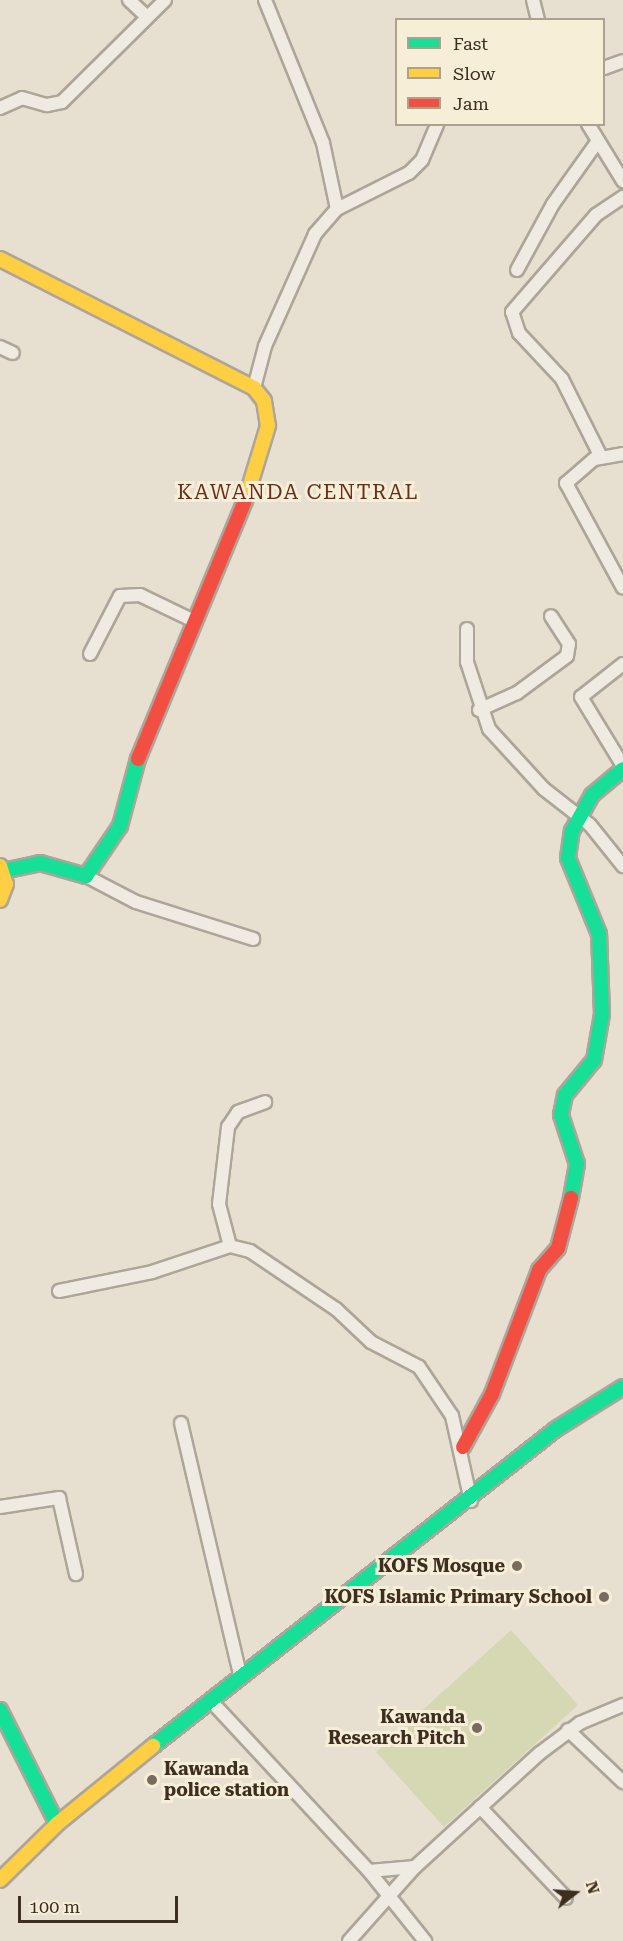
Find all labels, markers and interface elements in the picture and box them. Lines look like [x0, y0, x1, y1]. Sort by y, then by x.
legend [395, 18, 605, 126]
text: Fast [453, 33, 488, 54]
text: Slow [453, 63, 495, 84]
text: Jam [453, 93, 489, 114]
district label: KAWANDA CENTRAL [177, 479, 419, 505]
place label: KOFS Mosque [378, 1555, 505, 1577]
marker: KOFS Mosque [510, 1559, 524, 1573]
place label: KOFS Islamic Primary School [324, 1586, 592, 1608]
marker: KOFS Islamic Primary School [597, 1590, 611, 1604]
place label: Kawanda Research Pitch [328, 1707, 465, 1750]
marker: Kawanda Research Pitch [470, 1721, 484, 1735]
place label: Kawanda police station [164, 1759, 289, 1802]
marker: Kawanda police station [145, 1773, 159, 1787]
north arrow [545, 1863, 605, 1923]
text: N [582, 1879, 604, 1896]
scale bar [21, 1884, 182, 1922]
text: 100 m [29, 1896, 80, 1917]

